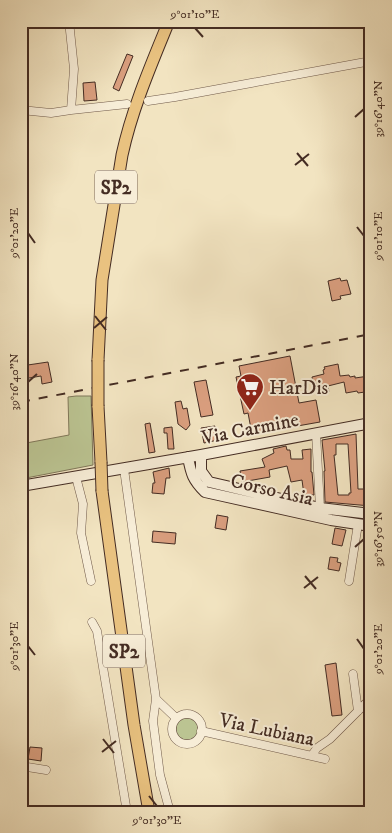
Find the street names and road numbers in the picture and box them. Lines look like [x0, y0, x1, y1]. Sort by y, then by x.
road number: SP2 [95, 170, 137, 203]
street label: Via Carmine [199, 408, 301, 451]
street label: Corso Asia [228, 469, 316, 512]
road number: SP2 [103, 634, 145, 668]
street label: Via Lubiana [216, 708, 317, 753]

